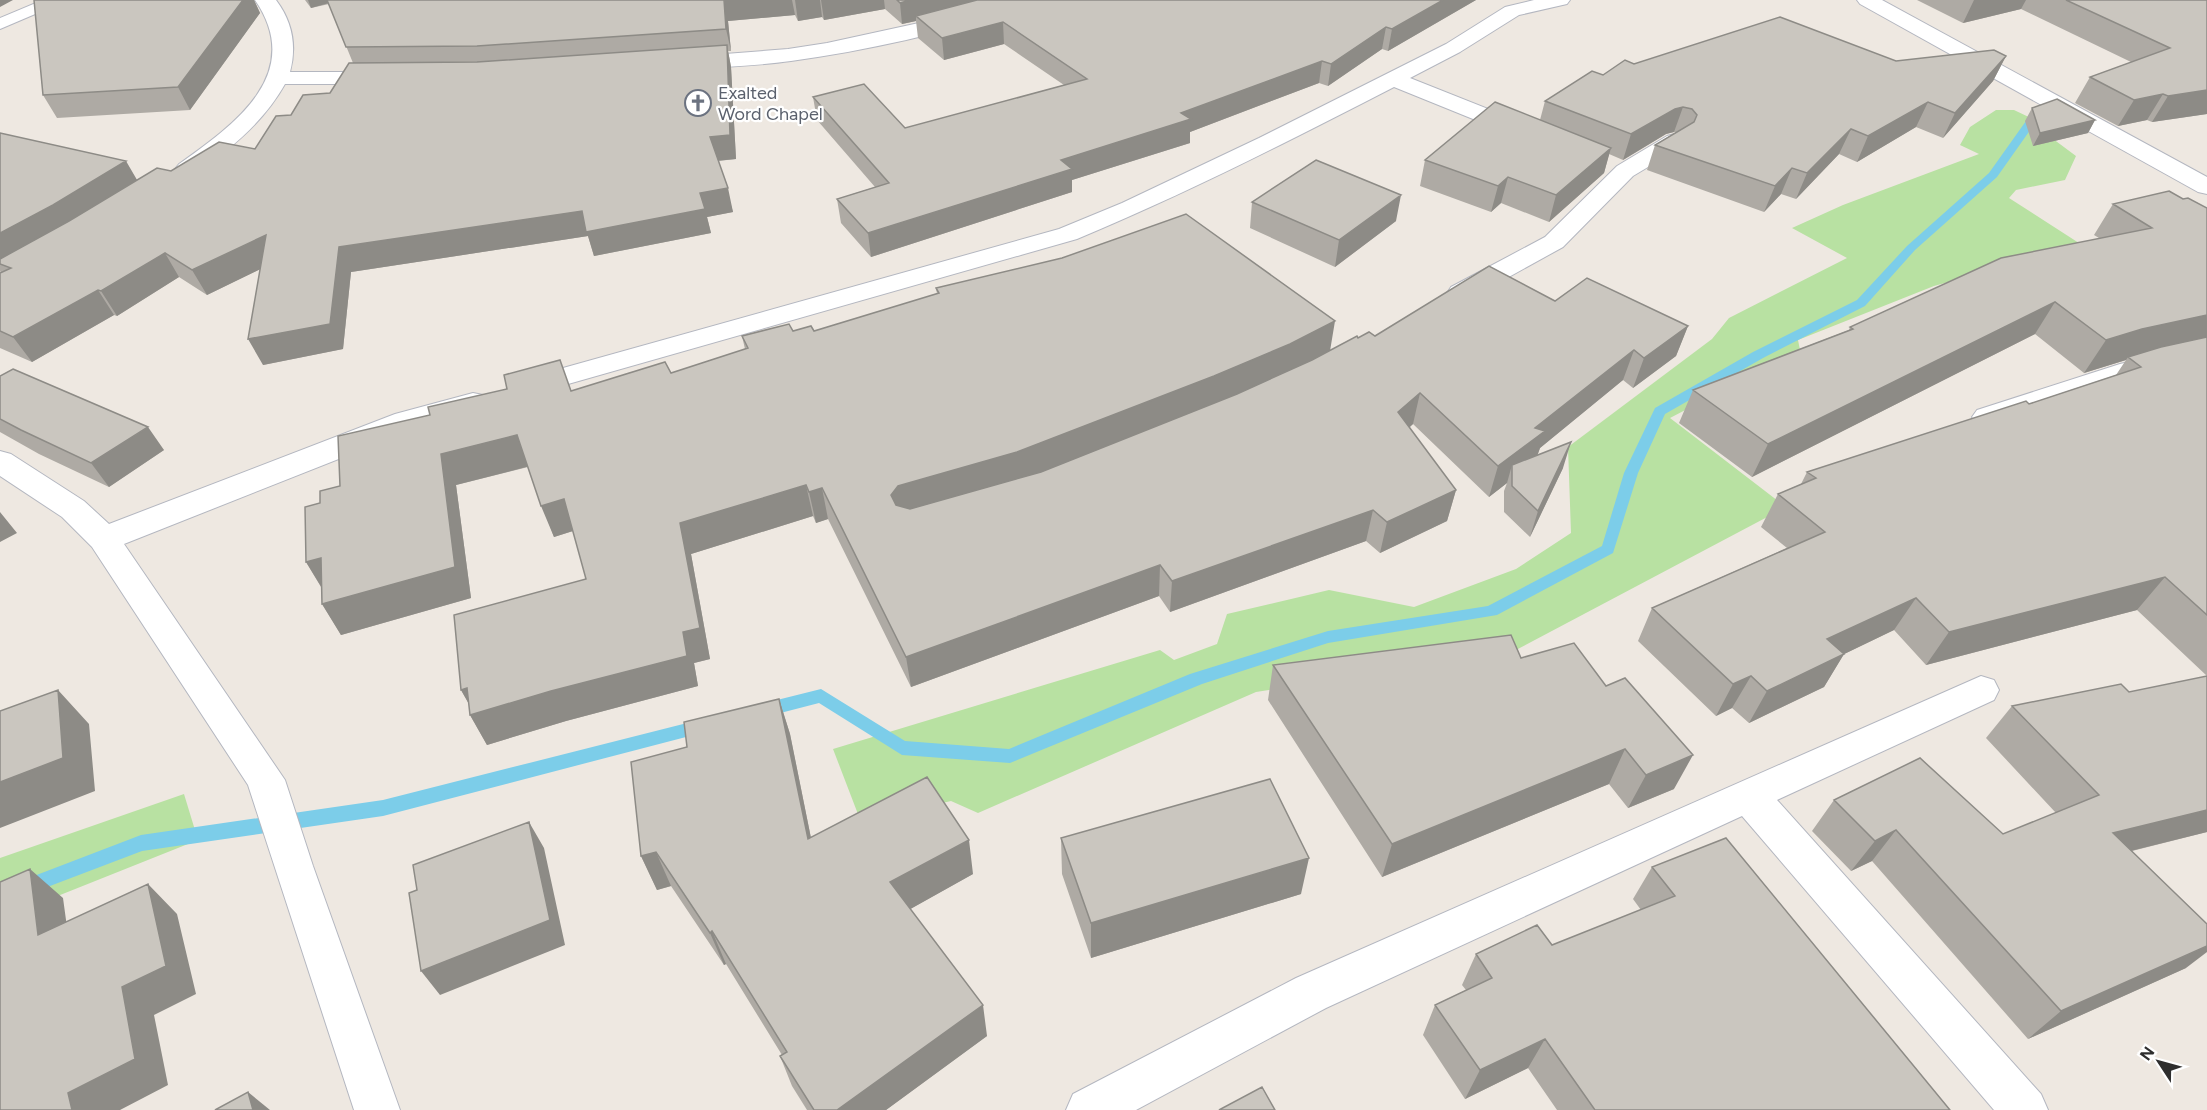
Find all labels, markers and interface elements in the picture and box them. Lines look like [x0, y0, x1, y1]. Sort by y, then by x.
place label: Exalted Word Chapel [718, 82, 823, 125]
church icon: Exalted Word Chapel [683, 88, 713, 118]
north arrow [2129, 1032, 2189, 1092]
text: N [2136, 1043, 2159, 1064]

